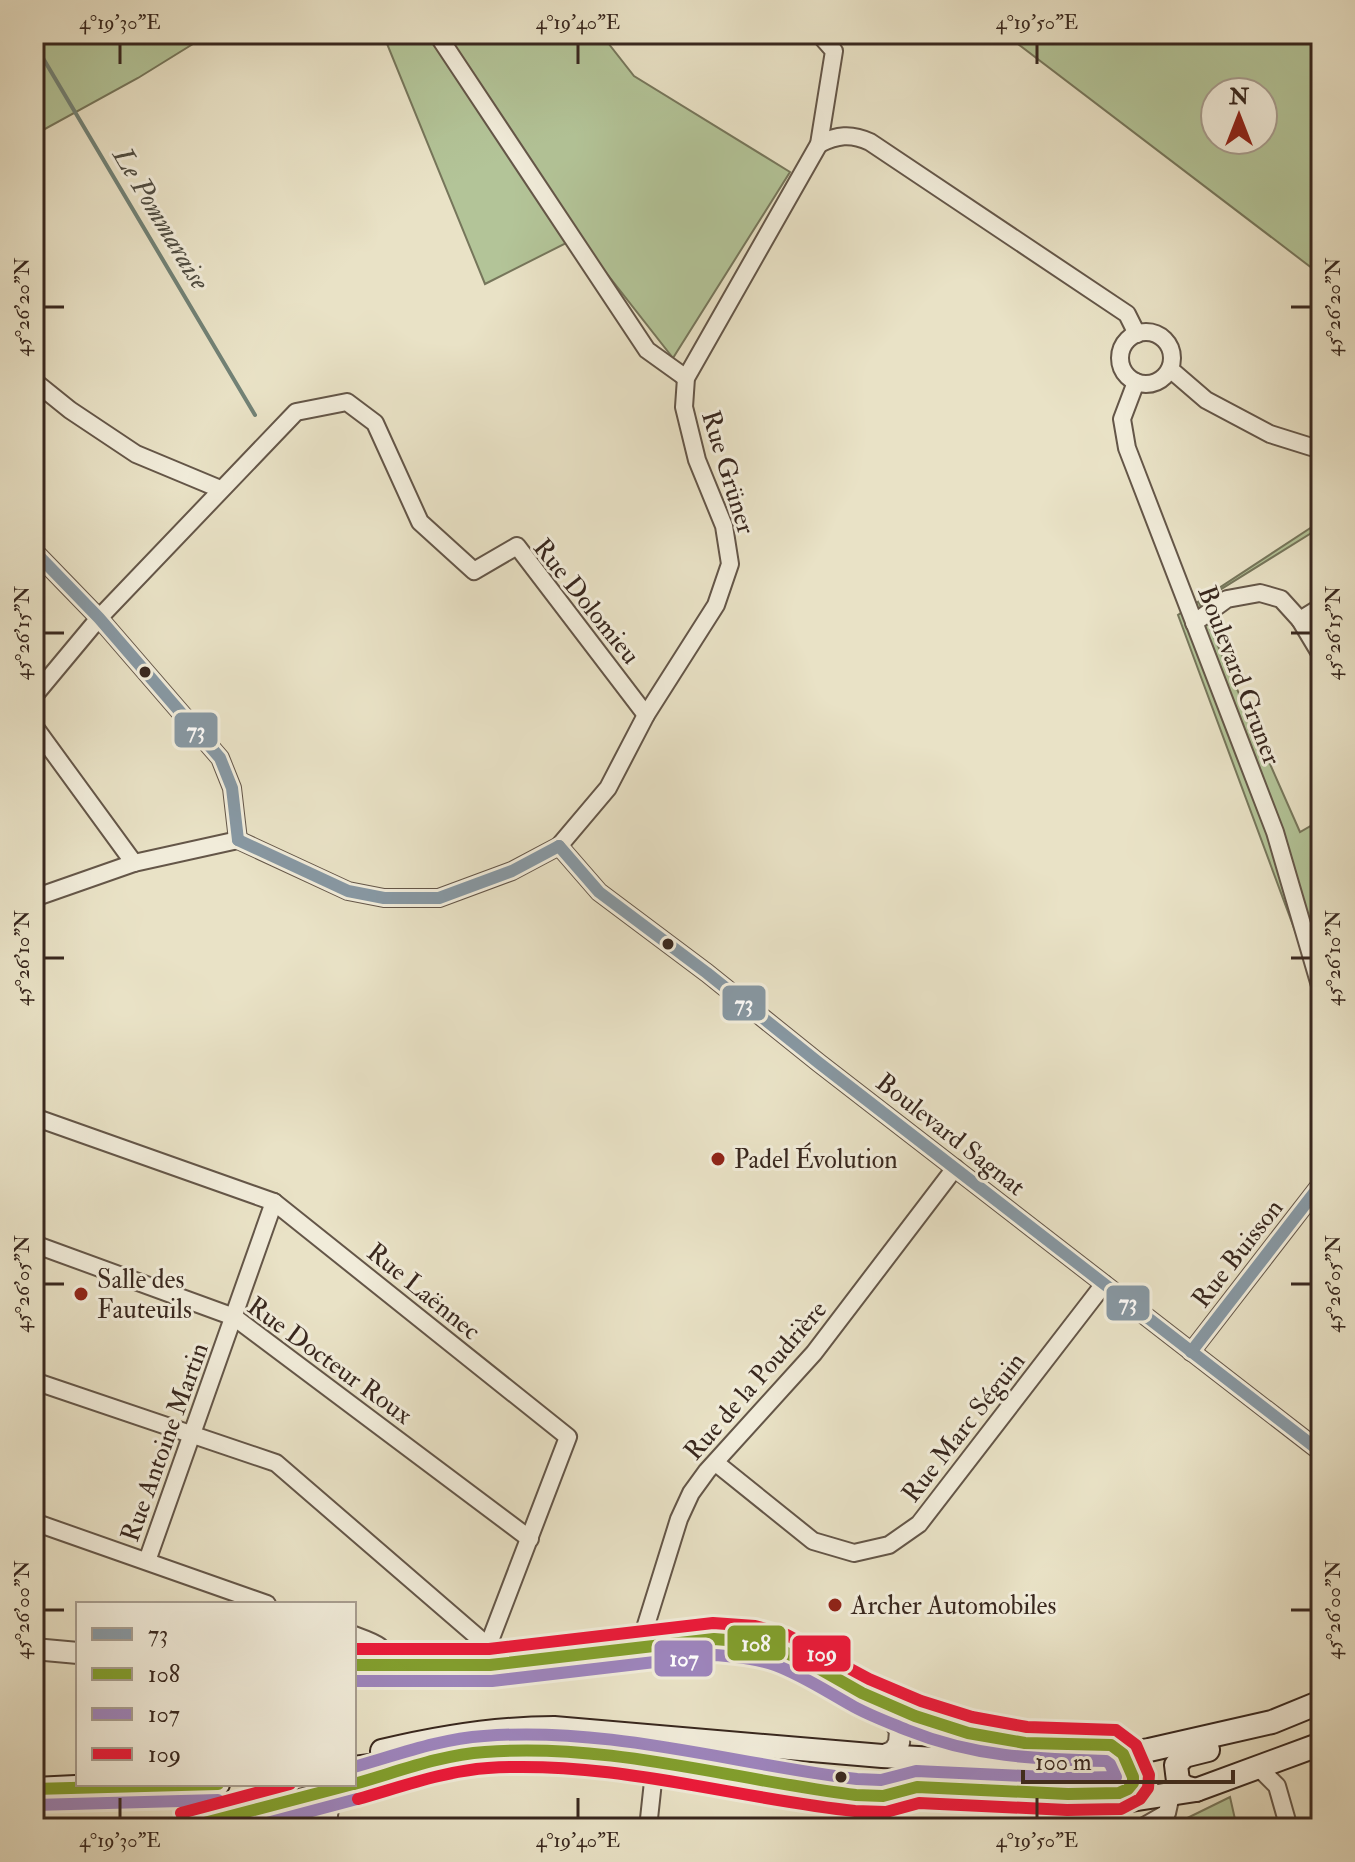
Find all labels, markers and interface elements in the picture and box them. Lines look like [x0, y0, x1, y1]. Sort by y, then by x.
text: 4°19'30"E [79, 10, 161, 35]
text: 4°19'40"E [536, 10, 620, 35]
text: 4°19'50"E [996, 10, 1078, 35]
north arrow [1199, 76, 1279, 156]
text: N [1228, 83, 1249, 111]
water label: Le Pommaraise [104, 140, 217, 297]
text: 45°26'20"N [10, 257, 35, 357]
text: 45°26'20"N [1321, 257, 1346, 357]
street label: Rue Grüner [694, 407, 762, 538]
street label: Rue Dolomieu [526, 532, 647, 671]
street label: Boulevard Gruner [1190, 581, 1288, 770]
text: 45°26'15"N [10, 586, 35, 680]
text: 45°26'15"N [1321, 586, 1346, 680]
unlabelled marker [137, 664, 153, 680]
line badge: 73 [173, 711, 219, 749]
text: 73 [187, 717, 205, 745]
text: 45°26'10"N [10, 910, 35, 1006]
text: 45°26'10"N [1321, 910, 1346, 1006]
unlabelled marker [660, 936, 676, 952]
line badge: 73 [721, 984, 767, 1022]
text: 73 [735, 990, 753, 1018]
street label: Boulevard Sagnat [869, 1067, 1031, 1203]
place label: Padel Évolution [734, 1142, 898, 1176]
marker: Padel Évolution [709, 1150, 727, 1168]
street label: Rue Buisson [1185, 1193, 1290, 1314]
text: 45°26'05"N [10, 1235, 35, 1333]
text: 45°26'05"N [1321, 1235, 1346, 1333]
street label: Rue Laënnec [360, 1236, 487, 1347]
place label: Salle des Fauteuils [97, 1264, 192, 1326]
line badge: 73 [1105, 1284, 1151, 1322]
marker: Salle des Fauteuils [72, 1285, 90, 1303]
text: 73 [1119, 1289, 1137, 1317]
street label: Rue Docteur Roux [241, 1290, 419, 1432]
street label: Rue de la Poudrière [678, 1294, 834, 1467]
street label: Rue Antoine Martin [114, 1338, 216, 1546]
street label: Rue Marc Séguin [895, 1346, 1032, 1509]
text: 45°26'00"N [10, 1560, 35, 1660]
text: 45°26'00"N [1321, 1560, 1346, 1660]
place label: Archer Automobiles [850, 1590, 1056, 1622]
marker: Archer Automobiles [826, 1596, 844, 1614]
legend [76, 1602, 356, 1786]
text: 73 [148, 1619, 168, 1650]
line badge: 108 [726, 1624, 787, 1662]
text: 108 [741, 1630, 771, 1658]
line badge: 109 [791, 1634, 852, 1673]
line badge: 107 [653, 1639, 714, 1678]
text: 109 [807, 1640, 837, 1668]
text: 107 [669, 1645, 699, 1673]
text: 108 [148, 1659, 180, 1690]
text: 107 [148, 1699, 180, 1730]
scale bar [1023, 1734, 1233, 1784]
text: 109 [148, 1739, 181, 1770]
text: 100 m [1035, 1747, 1092, 1778]
unlabelled marker [833, 1769, 849, 1785]
text: 4°19'30"E [79, 1828, 161, 1853]
text: 4°19'40"E [536, 1828, 620, 1853]
text: 4°19'50"E [996, 1828, 1078, 1853]

